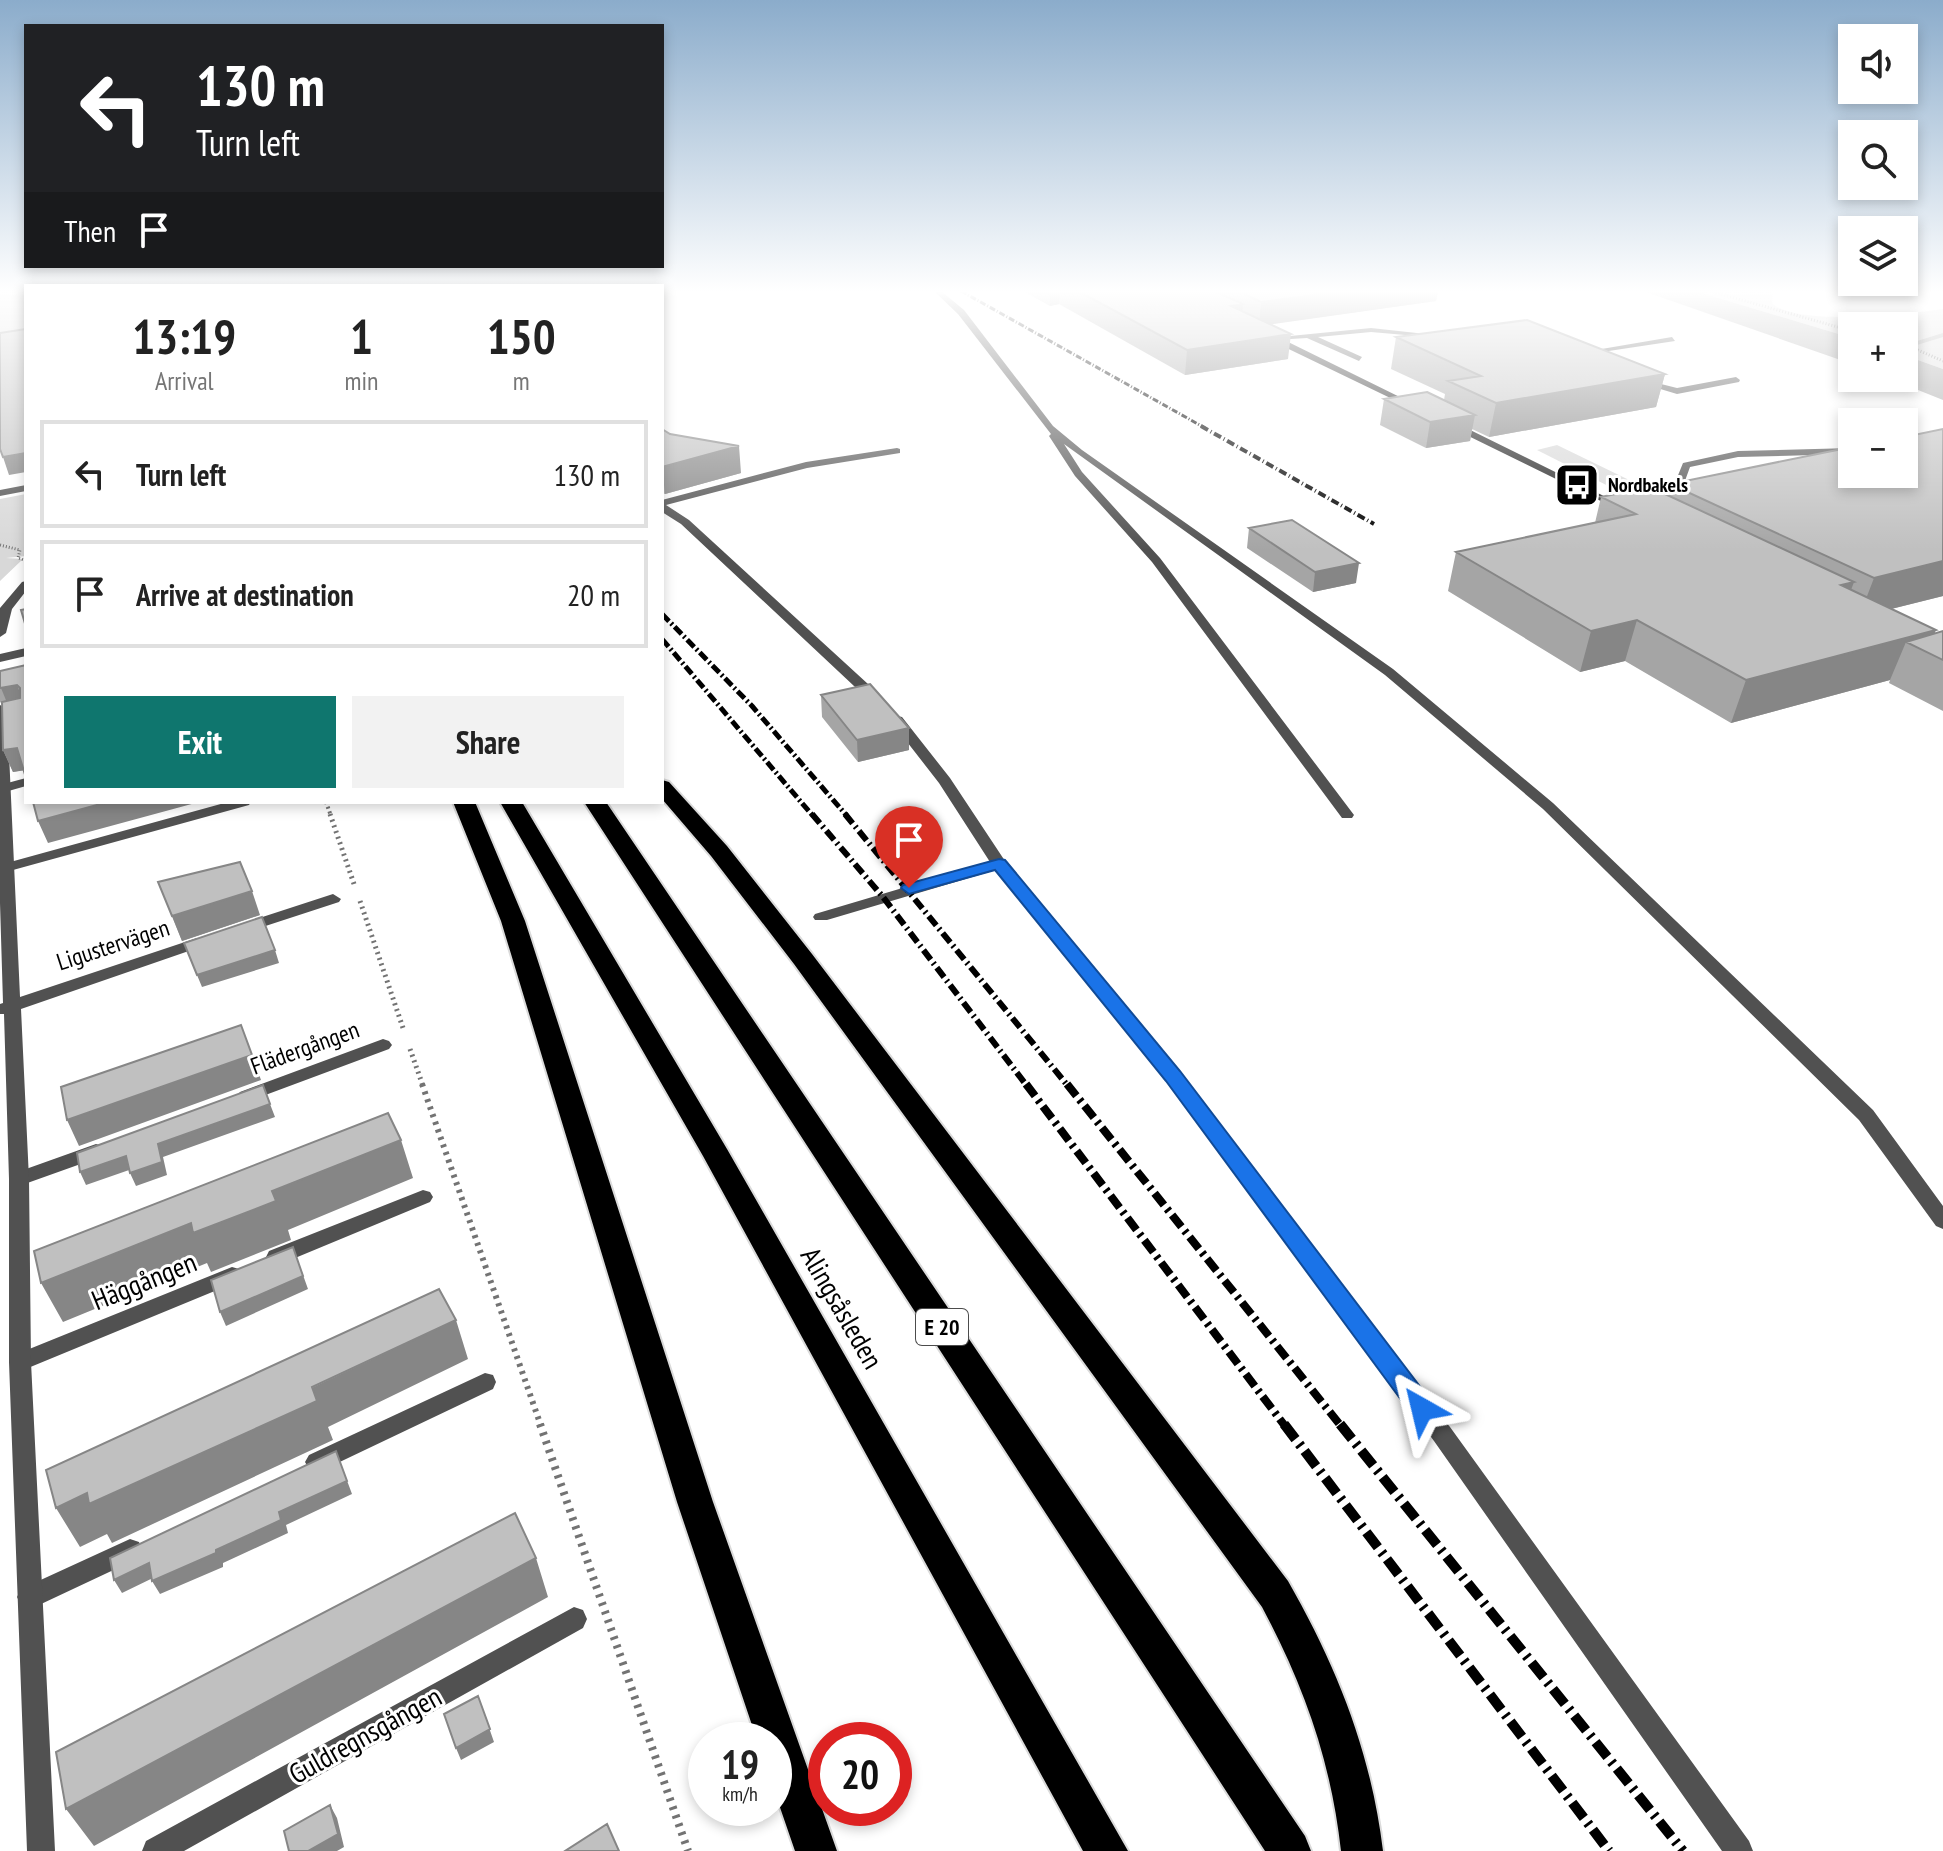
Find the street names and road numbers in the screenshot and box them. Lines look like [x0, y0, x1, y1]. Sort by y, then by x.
street label: Ligustervägen [53, 912, 173, 977]
street label: Flädergången [246, 1014, 363, 1081]
street label: Alingsåsleden [793, 1240, 892, 1375]
street label: Häggången [86, 1243, 202, 1318]
road number: E 20 [916, 1309, 968, 1345]
street label: Guldregnsgången [282, 1677, 448, 1792]

